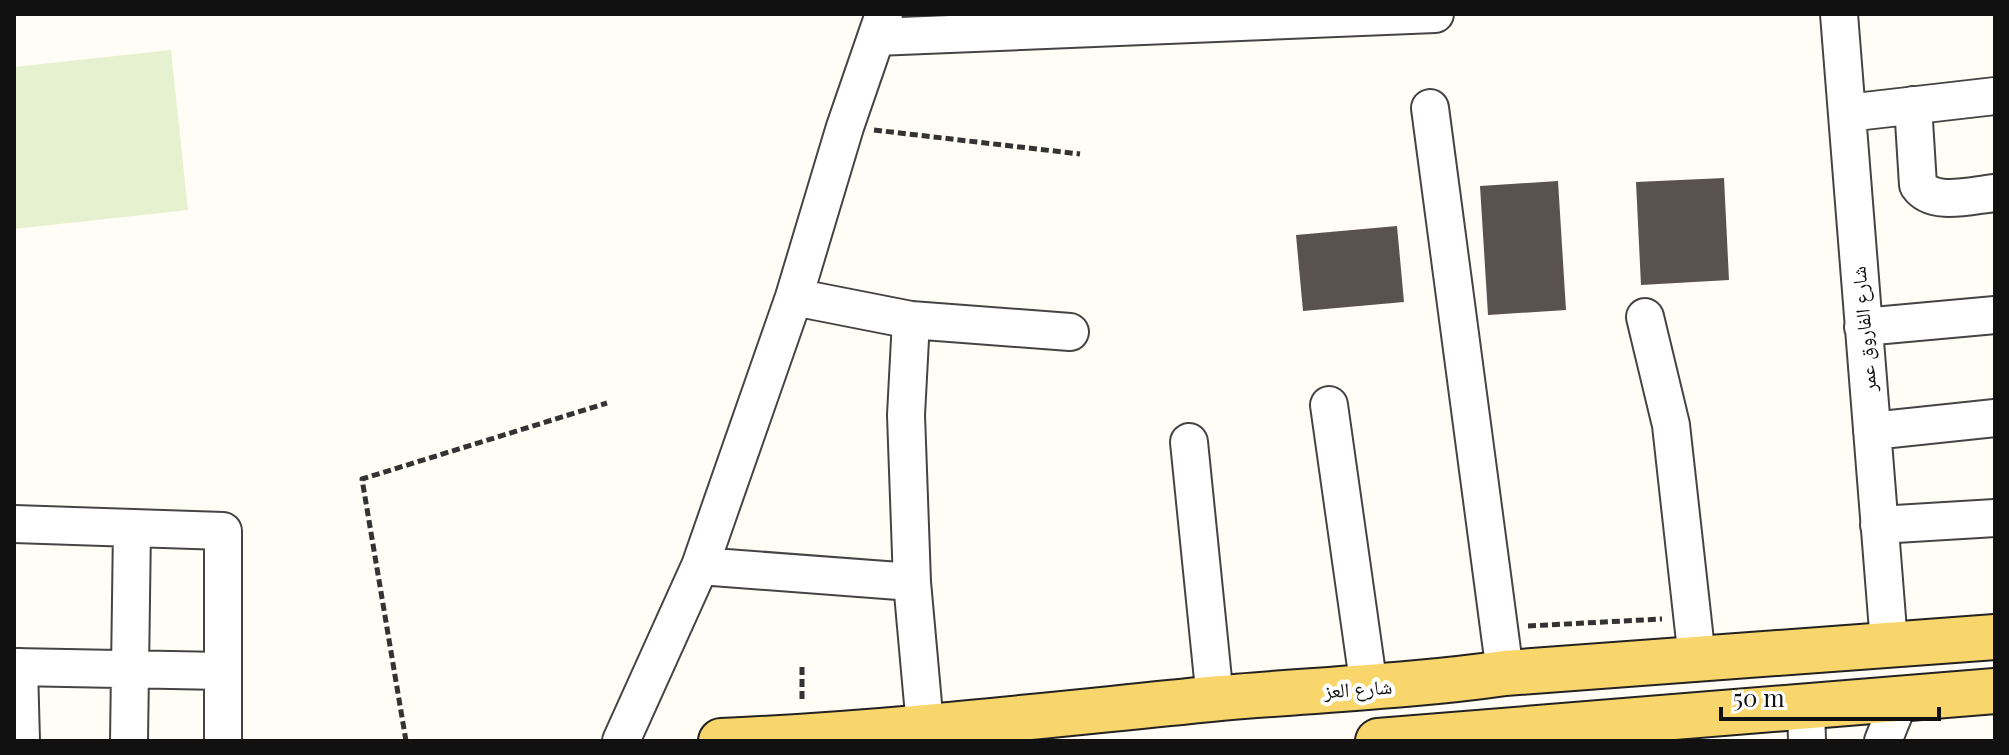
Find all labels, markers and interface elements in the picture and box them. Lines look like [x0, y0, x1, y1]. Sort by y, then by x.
street label: شارع الفاروق عمر [1844, 265, 1883, 394]
scale bar [1721, 671, 1939, 721]
street label: شارع العز [1322, 672, 1393, 704]
text: 50 m [1733, 681, 1785, 713]

